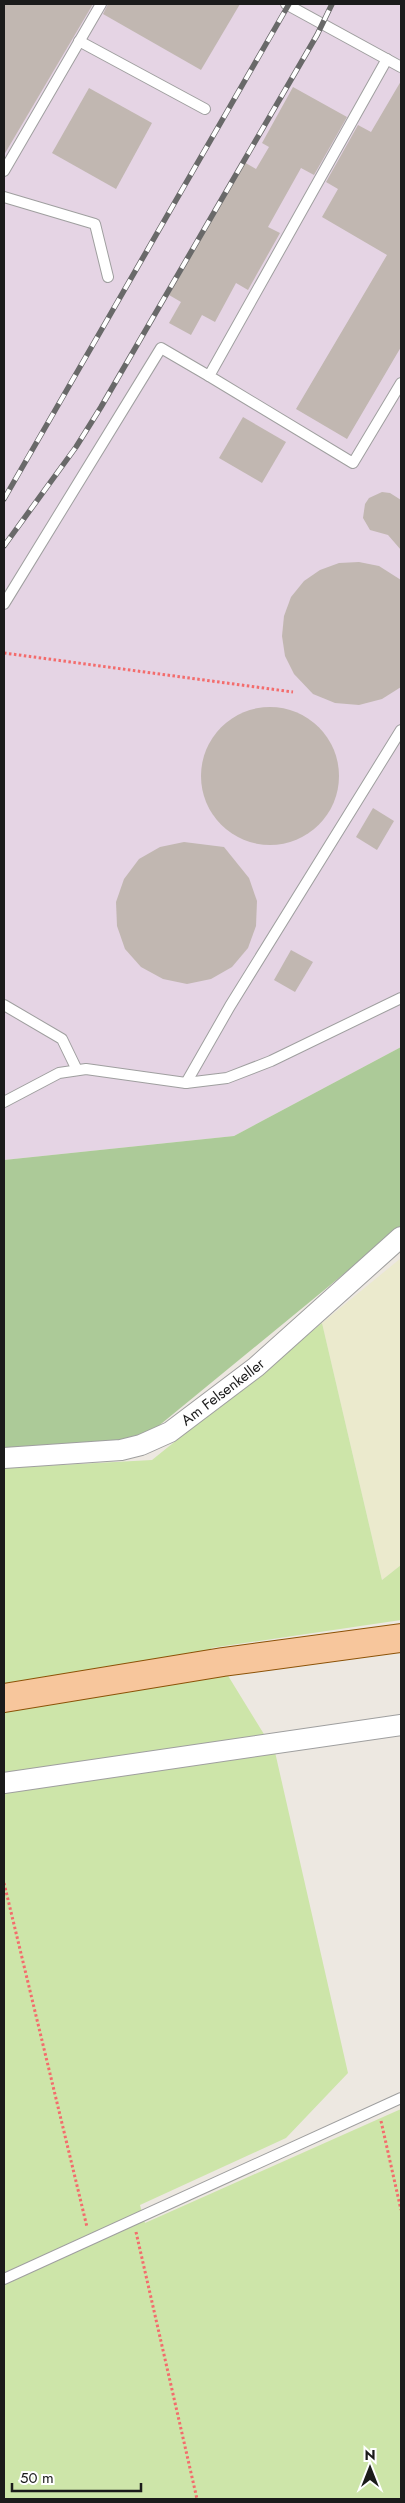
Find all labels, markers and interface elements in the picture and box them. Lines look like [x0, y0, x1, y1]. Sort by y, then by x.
street label: Am Felsenkeller [176, 1353, 270, 1431]
north arrow [345, 2443, 395, 2493]
text: N [364, 2445, 376, 2465]
scale bar [12, 2460, 141, 2492]
text: 50 m [20, 2467, 54, 2489]

